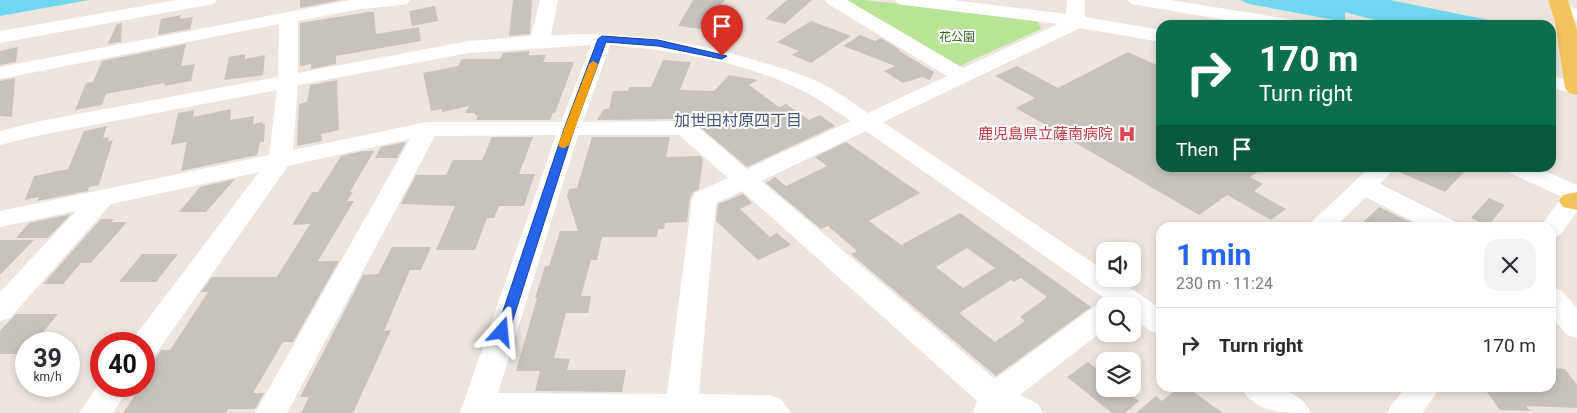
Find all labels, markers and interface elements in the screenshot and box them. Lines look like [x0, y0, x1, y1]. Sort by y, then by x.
pin [701, 5, 743, 56]
icon: arrive [708, 12, 736, 40]
park label: 花公園 [939, 30, 975, 44]
text: 170 m [1259, 39, 1358, 80]
icon: right [1176, 40, 1241, 105]
text: Turn right [1259, 81, 1353, 106]
district label: 加世田村原四丁目 [674, 111, 802, 130]
hospital icon: 鹿児島県立薩南病院 [1117, 124, 1137, 144]
place label: 鹿児島県立薩南病院 [978, 125, 1113, 143]
icon: arrive [1228, 135, 1256, 163]
text: Then [1176, 138, 1218, 161]
text: 1 min [1176, 237, 1251, 272]
button: close [1484, 239, 1536, 291]
map controls [1096, 242, 1141, 397]
button: sound [1096, 242, 1141, 287]
text: 230 m · 11:24 [1176, 274, 1273, 293]
button: search [1096, 297, 1141, 342]
position arrow [475, 305, 527, 357]
icon: right [1176, 331, 1204, 359]
speed limit sign: 40 [90, 332, 155, 397]
text: Turn right [1219, 334, 1303, 357]
text: 170 m [1483, 334, 1536, 357]
text: 39 [33, 344, 62, 373]
button: layers [1096, 352, 1141, 397]
text: km/h [33, 370, 62, 384]

